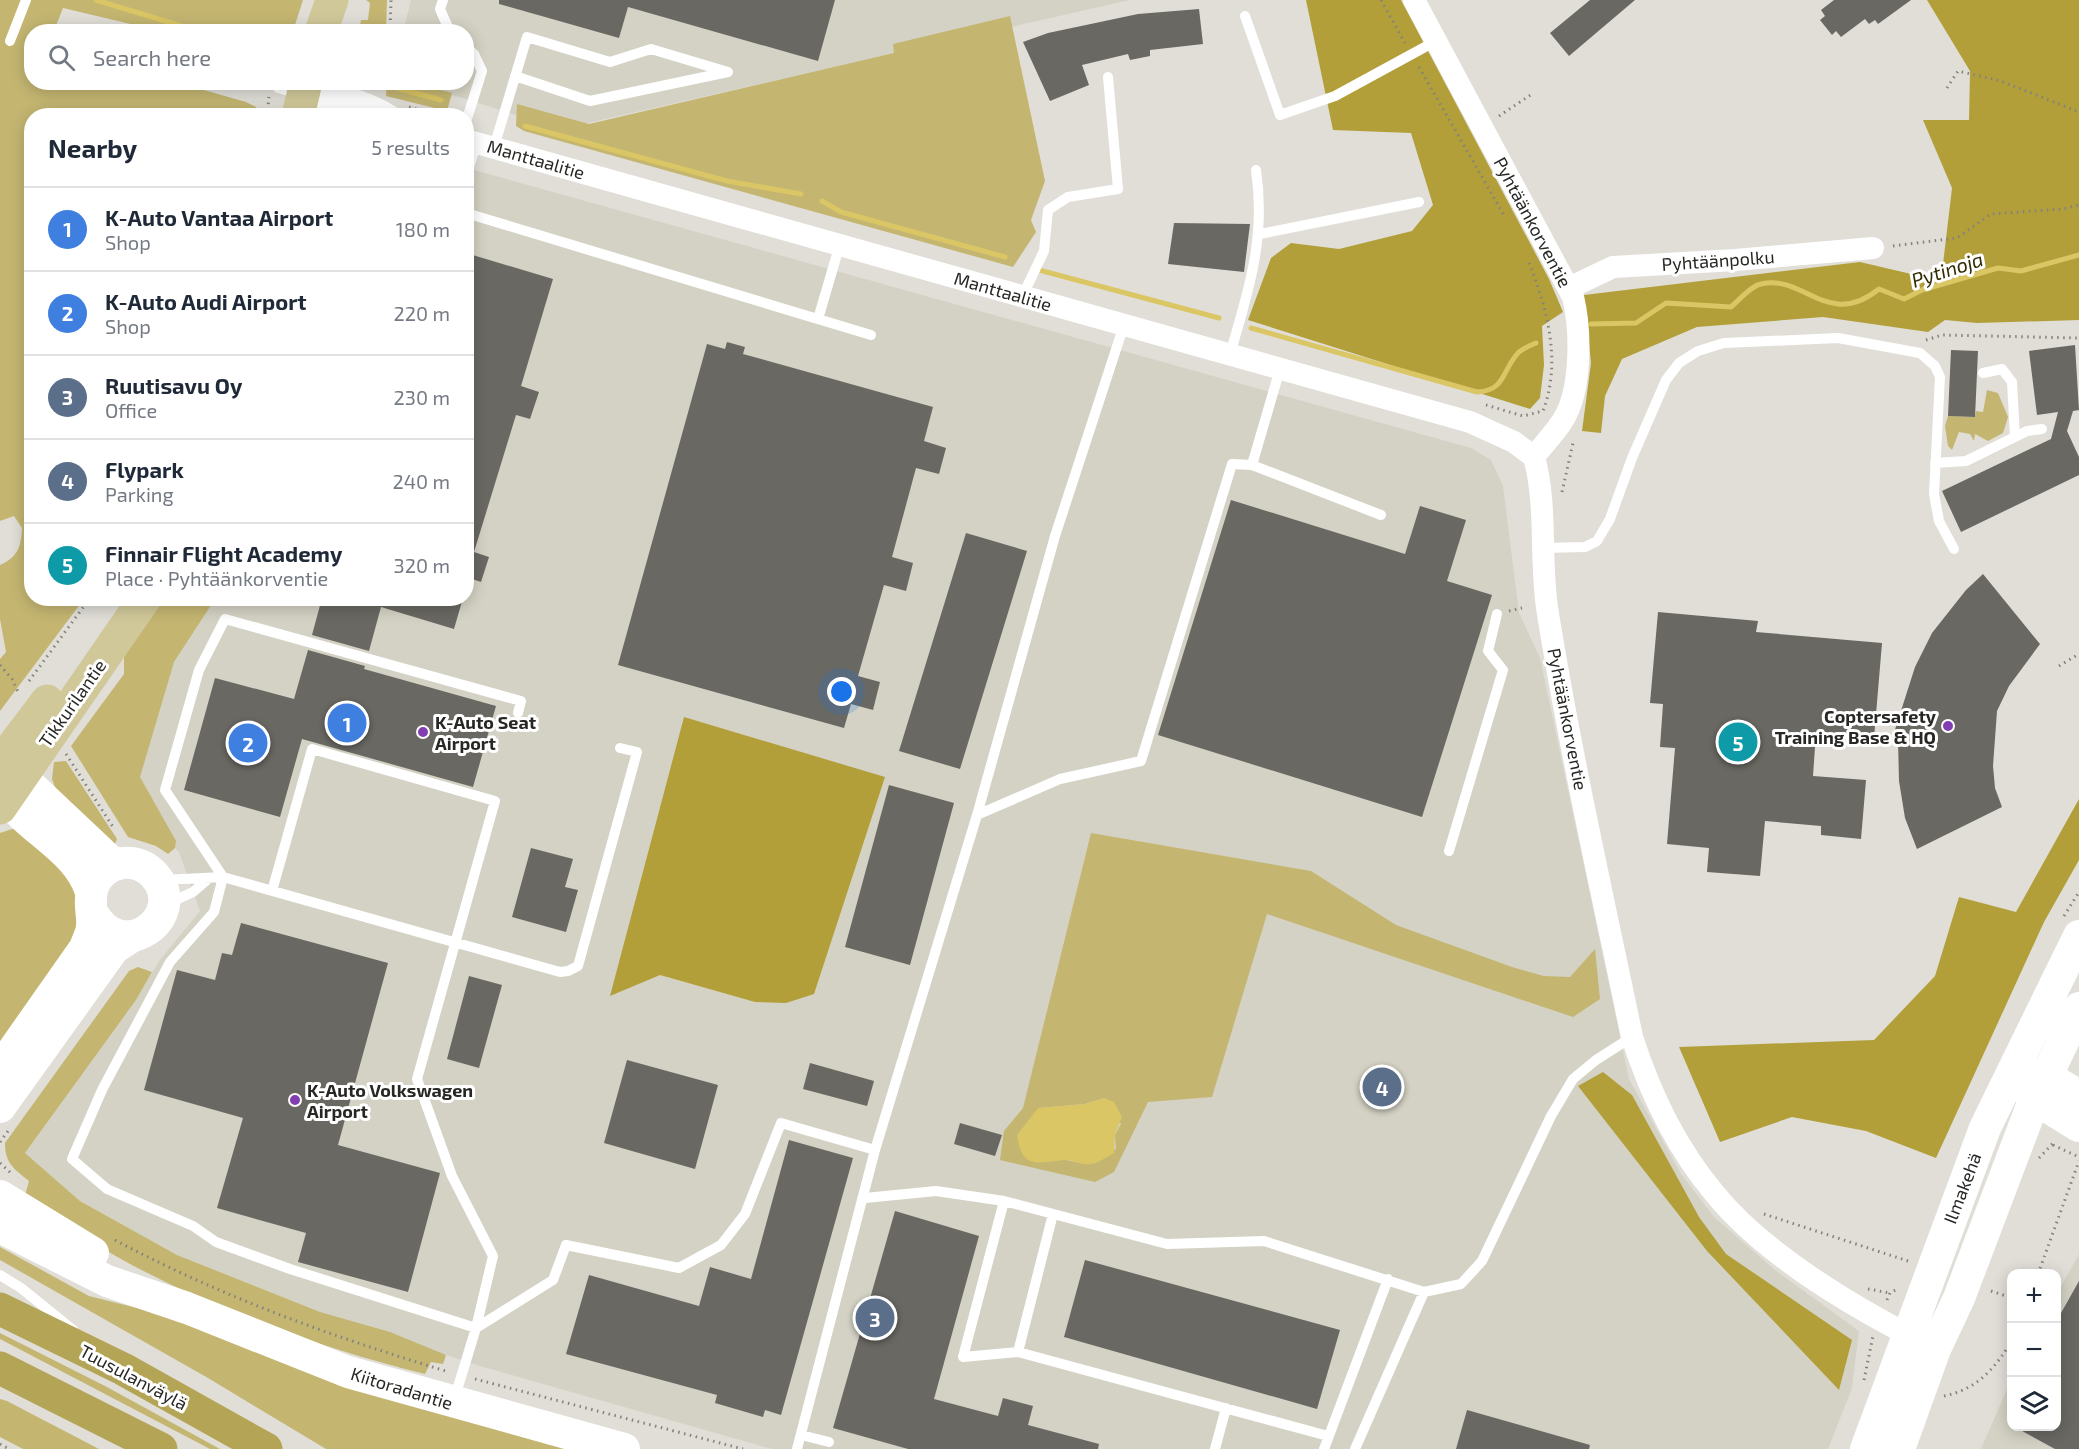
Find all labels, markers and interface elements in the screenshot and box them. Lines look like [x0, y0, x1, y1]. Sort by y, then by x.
search box [24, 24, 474, 90]
icon: search [45, 41, 78, 74]
text: Search here [93, 44, 211, 70]
text: Nearby [48, 132, 137, 163]
text: 5 results [371, 135, 450, 159]
street label: Manttaalitie [485, 135, 587, 183]
street label: Pyhtäänkorventie [1489, 153, 1577, 291]
text: K-Auto Vantaa Airport [105, 204, 333, 230]
text: 1 [63, 217, 72, 241]
text: 180 m [396, 217, 450, 241]
text: Shop [105, 230, 151, 254]
street label: Pyhtäänpolku [1661, 245, 1775, 275]
water label: Pytinoja [1908, 246, 1986, 293]
street label: Manttaalitie [952, 267, 1054, 315]
text: K-Auto Audi Airport [105, 288, 307, 314]
text: 2 [62, 301, 73, 325]
text: 220 m [393, 301, 450, 325]
text: Shop [105, 314, 151, 338]
text: Ruutisavu Oy [105, 372, 242, 398]
text: 3 [62, 385, 73, 409]
text: 230 m [394, 385, 450, 409]
text: Office [105, 398, 157, 422]
text: Flypark [105, 456, 184, 482]
text: 4 [61, 469, 74, 493]
text: 240 m [392, 469, 450, 493]
text: Parking [105, 482, 174, 506]
text: Finnair Flight Academy [105, 540, 342, 566]
text: 5 [62, 553, 73, 577]
text: 320 m [394, 553, 450, 577]
text: Place · Pyhtäänkorventie [105, 566, 328, 590]
street label: Pyhtäänkorventie [1543, 646, 1593, 792]
street label: Tikkurilantie [34, 655, 110, 751]
your location [827, 677, 856, 706]
pin: 1 [328, 700, 366, 746]
place label: Coptersafety Training Base & HQ [1775, 705, 1937, 748]
place label: K-Auto Seat Airport [435, 711, 537, 754]
marker: Coptersafety Training Base & HQ [1941, 719, 1955, 733]
pin: 2 [228, 720, 268, 766]
pin: 5 [1718, 720, 1758, 764]
marker: K-Auto Seat Airport [416, 725, 430, 739]
pin: 4 [1362, 1064, 1402, 1110]
place label: K-Auto Volkswagen Airport [307, 1079, 473, 1122]
marker: K-Auto Volkswagen Airport [288, 1093, 302, 1107]
street label: Ilmakehä [1938, 1149, 1986, 1227]
map controls [2007, 1269, 2061, 1431]
button: + [2007, 1269, 2061, 1323]
pin: 3 [856, 1296, 894, 1340]
button: − [2007, 1323, 2061, 1377]
street label: Tuusulanväylä [76, 1339, 192, 1415]
street label: Kiitoradantie [348, 1362, 456, 1414]
button: layers [2007, 1377, 2061, 1431]

